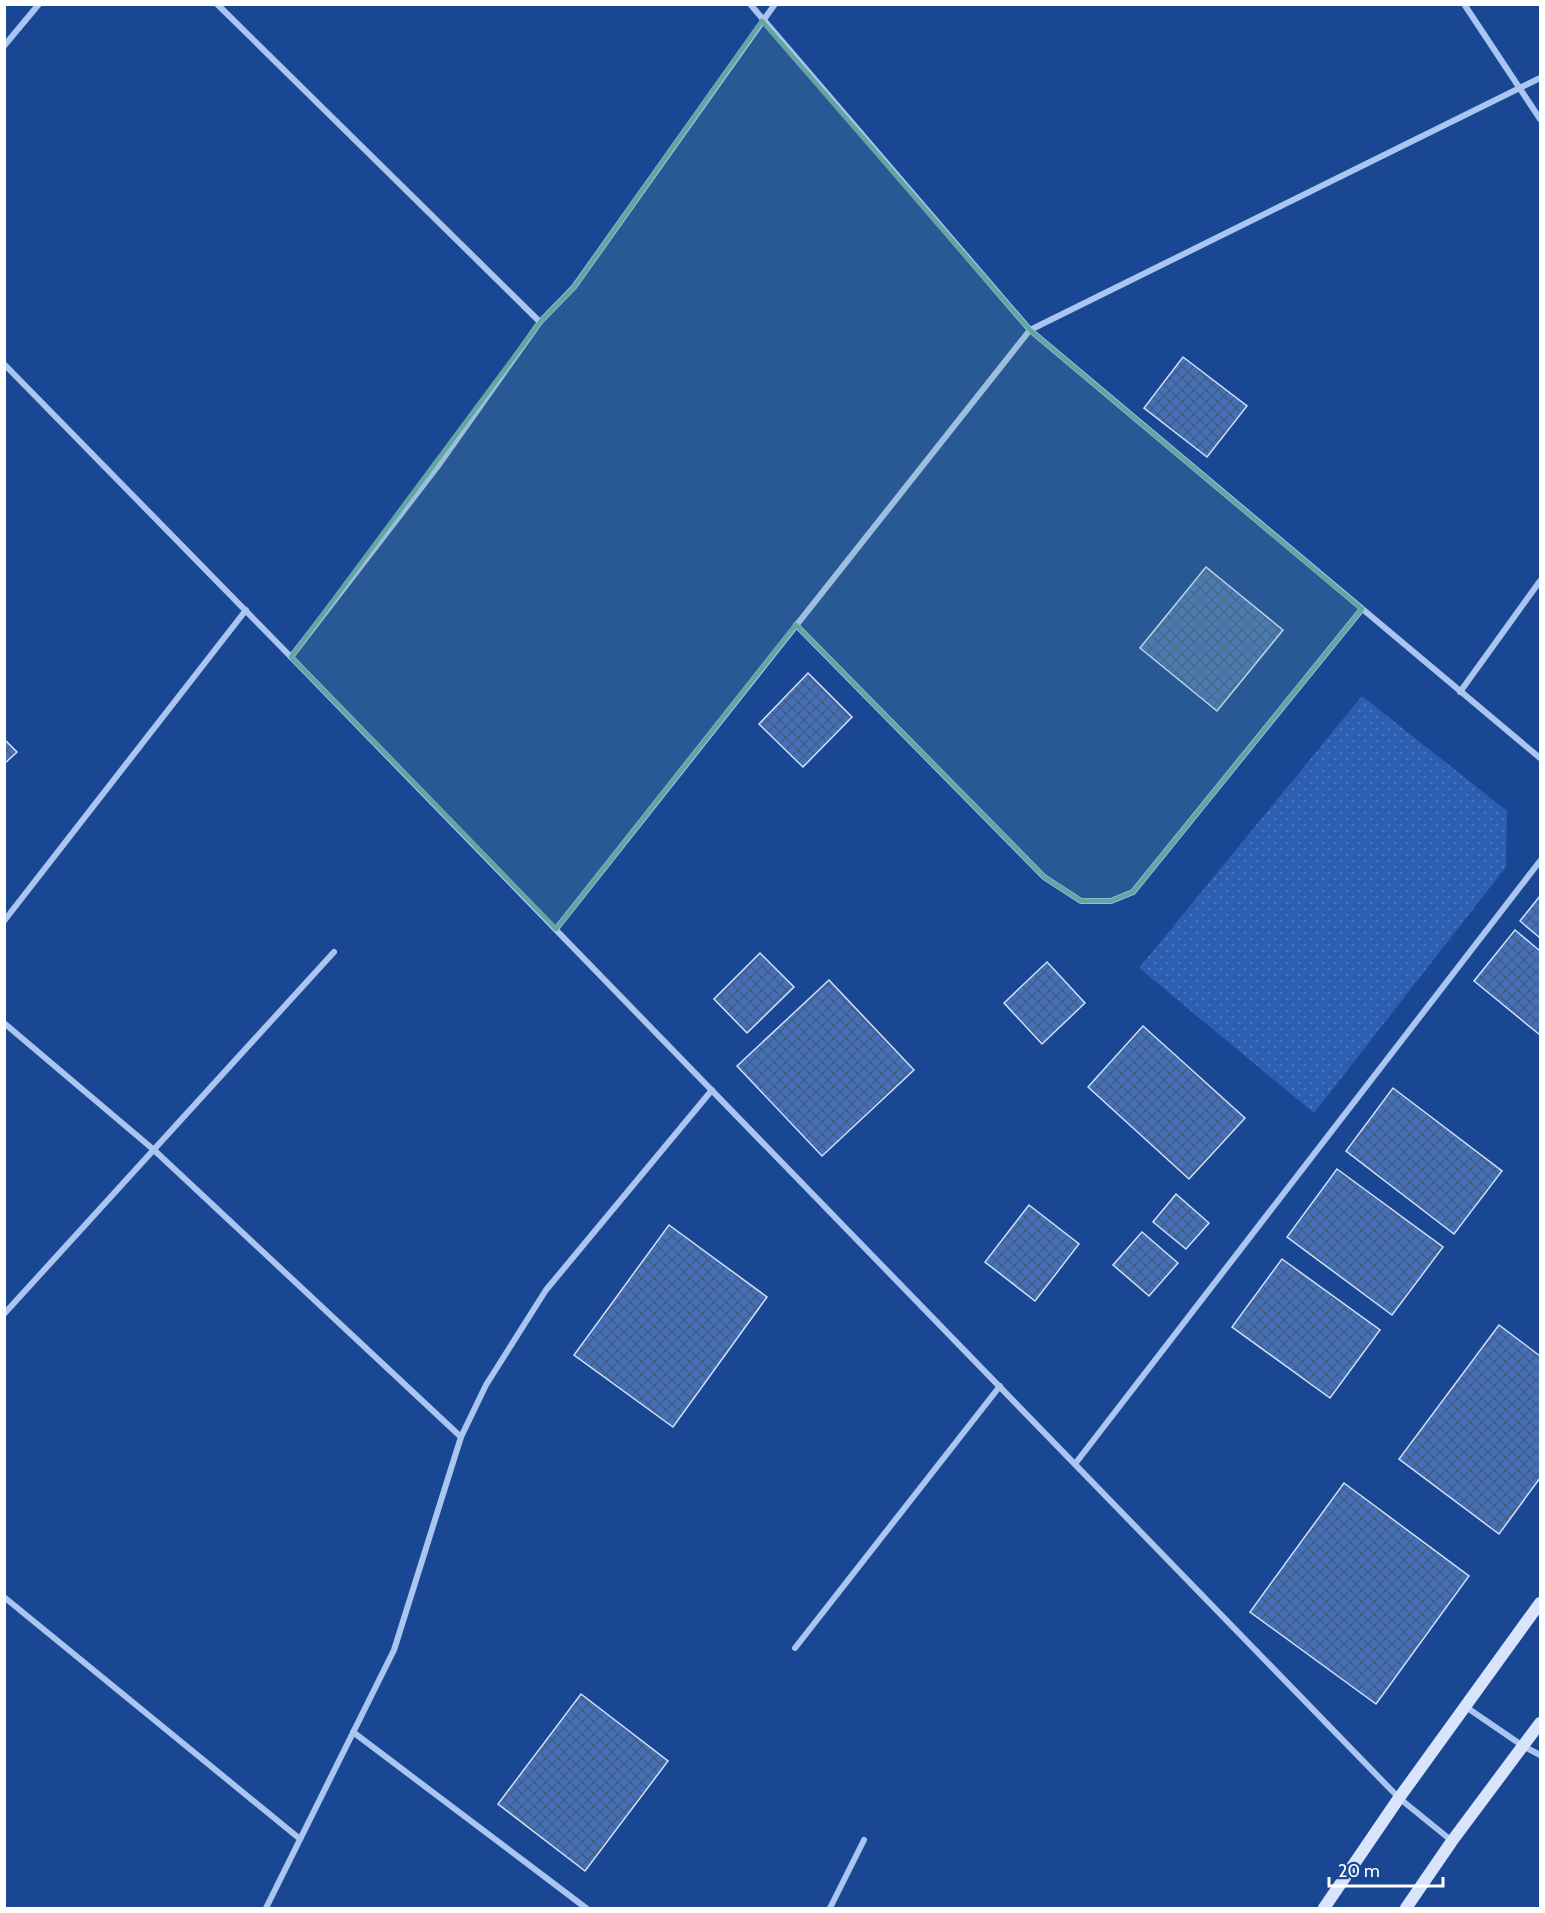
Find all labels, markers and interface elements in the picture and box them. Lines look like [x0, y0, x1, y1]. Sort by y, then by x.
scale bar [1329, 1850, 1443, 1888]
text: 20 m [1338, 1860, 1380, 1882]

